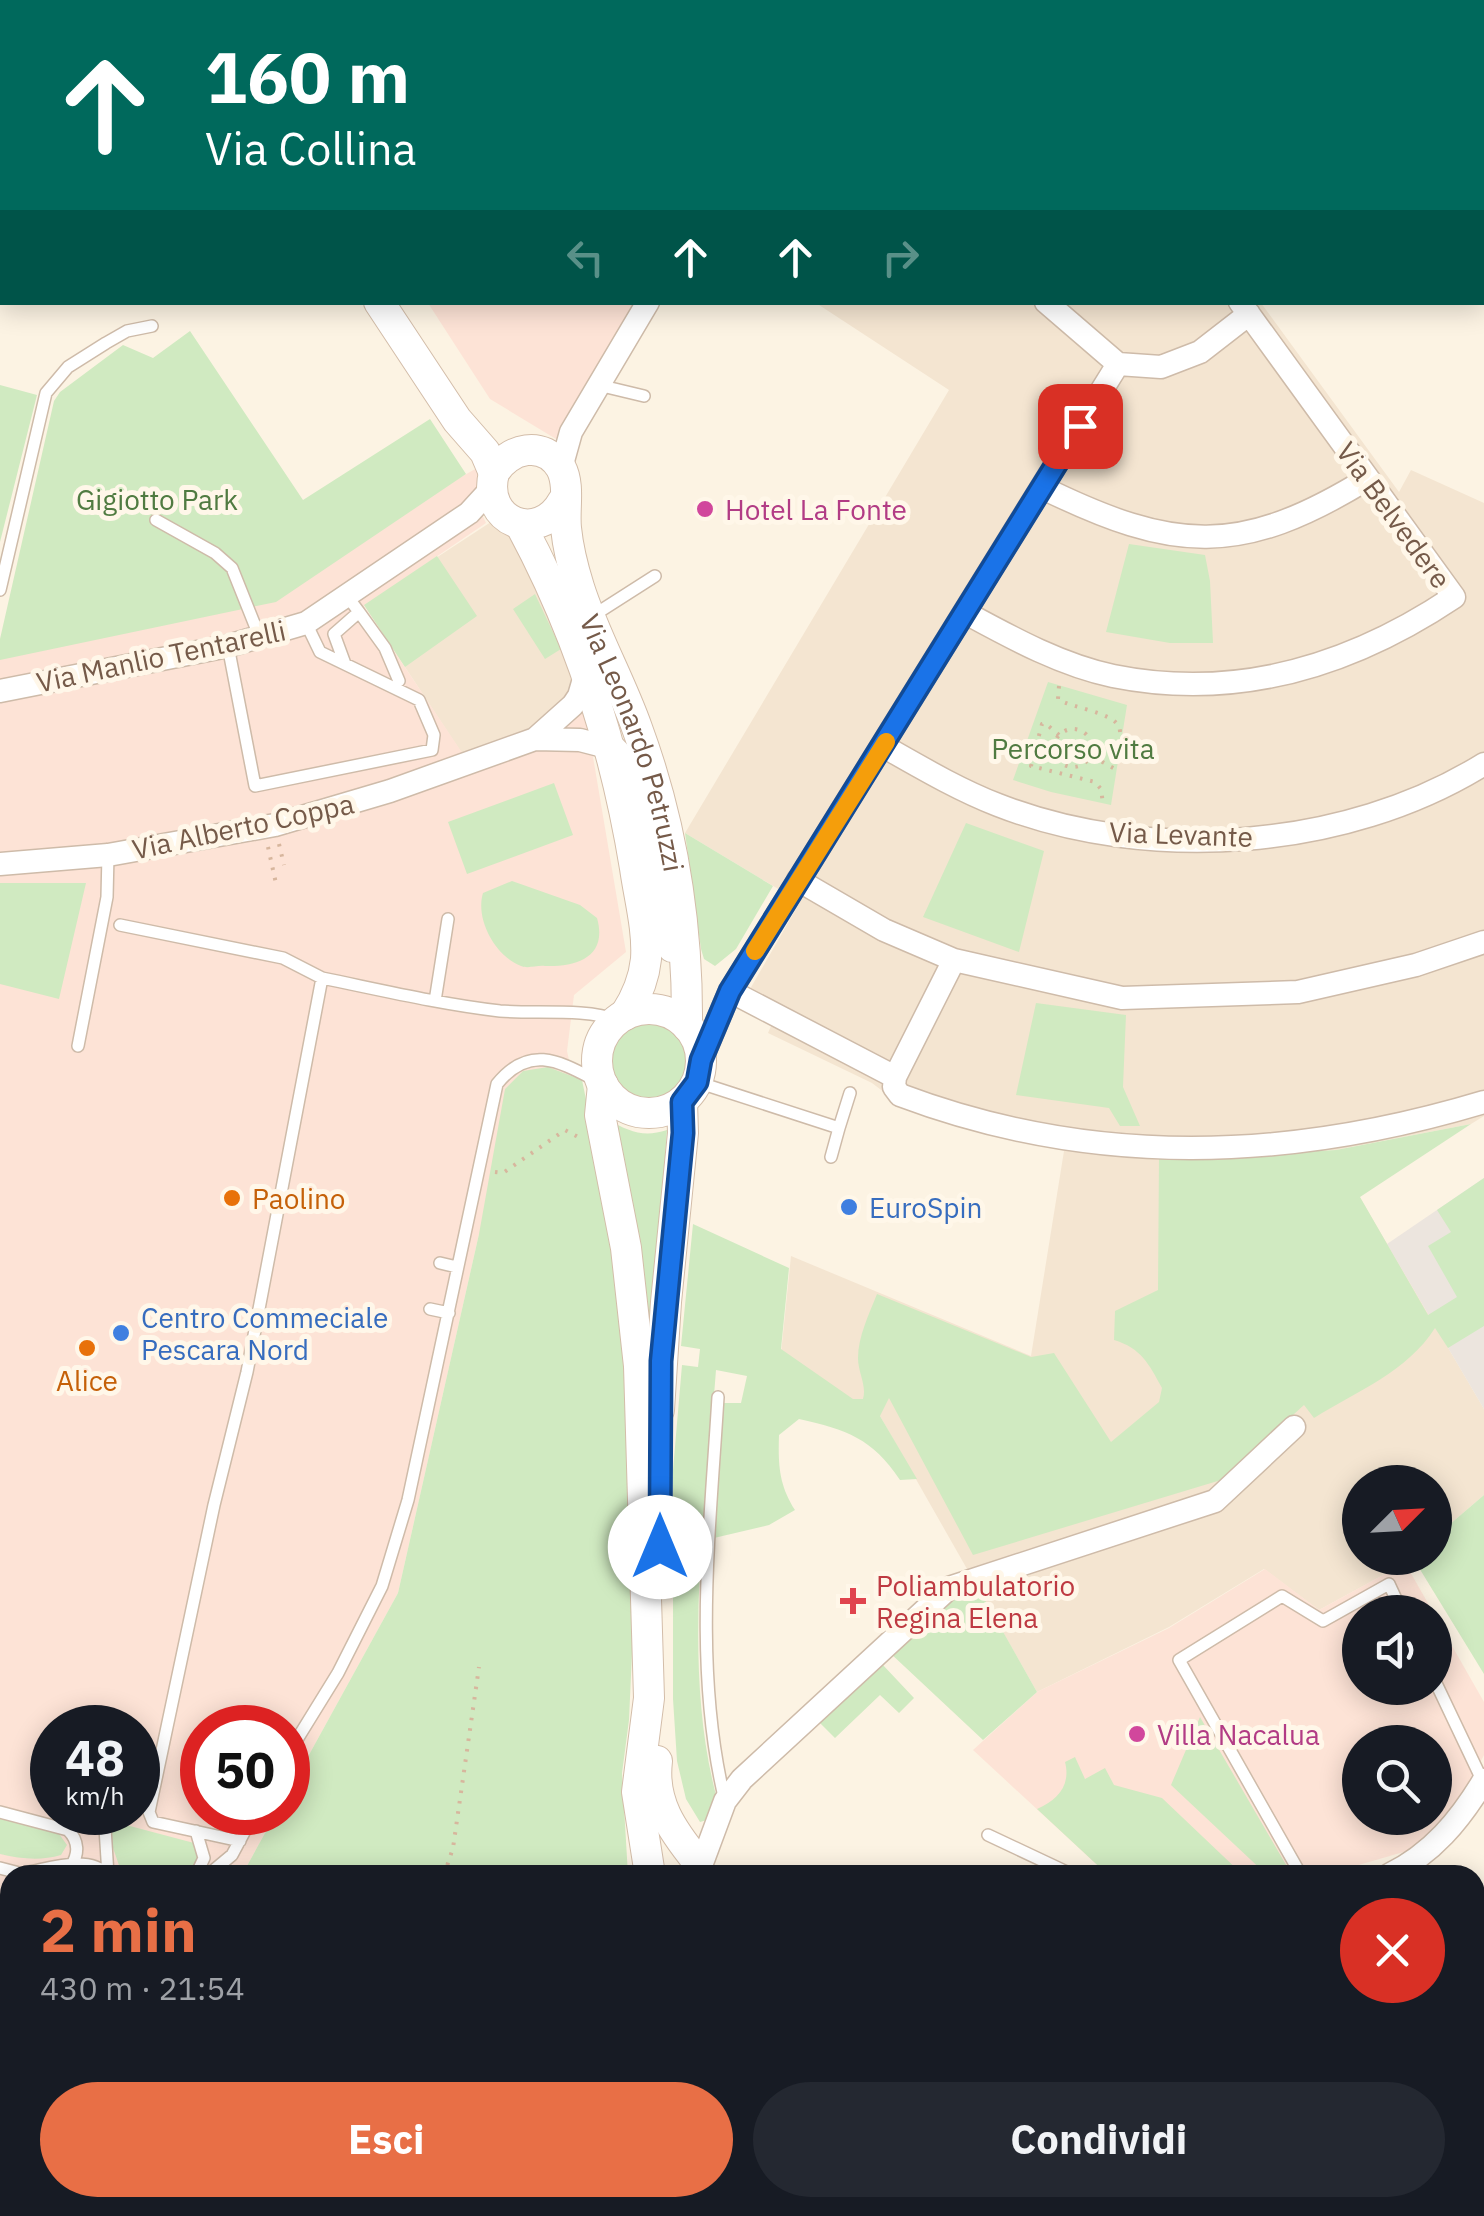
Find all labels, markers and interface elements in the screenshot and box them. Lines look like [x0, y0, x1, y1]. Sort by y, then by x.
text: 160 m [205, 31, 410, 122]
icon: ahead [40, 40, 170, 170]
text: Via Collina [205, 119, 417, 177]
icon: left [558, 230, 613, 285]
icon: ahead [663, 230, 718, 285]
icon: ahead [768, 230, 823, 285]
icon: right [873, 230, 928, 285]
pin [1038, 384, 1123, 469]
icon: arrive [1053, 399, 1108, 454]
street label: Via Belvedere [1328, 434, 1460, 596]
park label: Gigiotto Park [76, 481, 238, 518]
place label: Hotel La Fonte [725, 491, 907, 528]
marker: Hotel La Fonte [694, 498, 716, 520]
street label: Via Leonardo Petruzzi [572, 608, 693, 874]
street label: Via Manlio Tentarelli [33, 612, 289, 700]
park label: Percorso vita [991, 730, 1155, 767]
street label: Via Alberto Coppa [129, 784, 357, 868]
street label: Via Levante [1108, 813, 1254, 855]
place label: Paolino [252, 1180, 346, 1217]
marker: Paolino [221, 1187, 243, 1209]
place label: EuroSpin [869, 1189, 982, 1226]
marker: EuroSpin [838, 1196, 860, 1218]
place label: Centro Commeciale Pescara Nord [141, 1299, 388, 1368]
marker: Centro Commeciale Pescara Nord [110, 1322, 132, 1344]
marker: Alice [76, 1337, 98, 1359]
place label: Alice [56, 1362, 118, 1399]
north arrow [1342, 1465, 1452, 1575]
map controls [1342, 1465, 1452, 1835]
position arrow [608, 1495, 712, 1599]
place label: Poliambulatorio Regina Elena [876, 1567, 1075, 1636]
marker: Poliambulatorio Regina Elena [840, 1588, 866, 1614]
button: sound [1342, 1595, 1452, 1705]
speed limit sign: 50 [180, 1705, 310, 1835]
place label: Villa Nacalua [1157, 1716, 1320, 1753]
marker: Villa Nacalua [1126, 1723, 1148, 1745]
text: 48 [65, 1725, 125, 1790]
button: search [1342, 1725, 1452, 1835]
text: km/h [66, 1779, 124, 1812]
text: 2 min [40, 1890, 197, 1969]
button: close [1340, 1898, 1445, 2003]
text: 430 m · 21:54 [40, 1967, 245, 2009]
button: Esci [40, 2082, 733, 2197]
button: Condividi [753, 2082, 1445, 2197]

